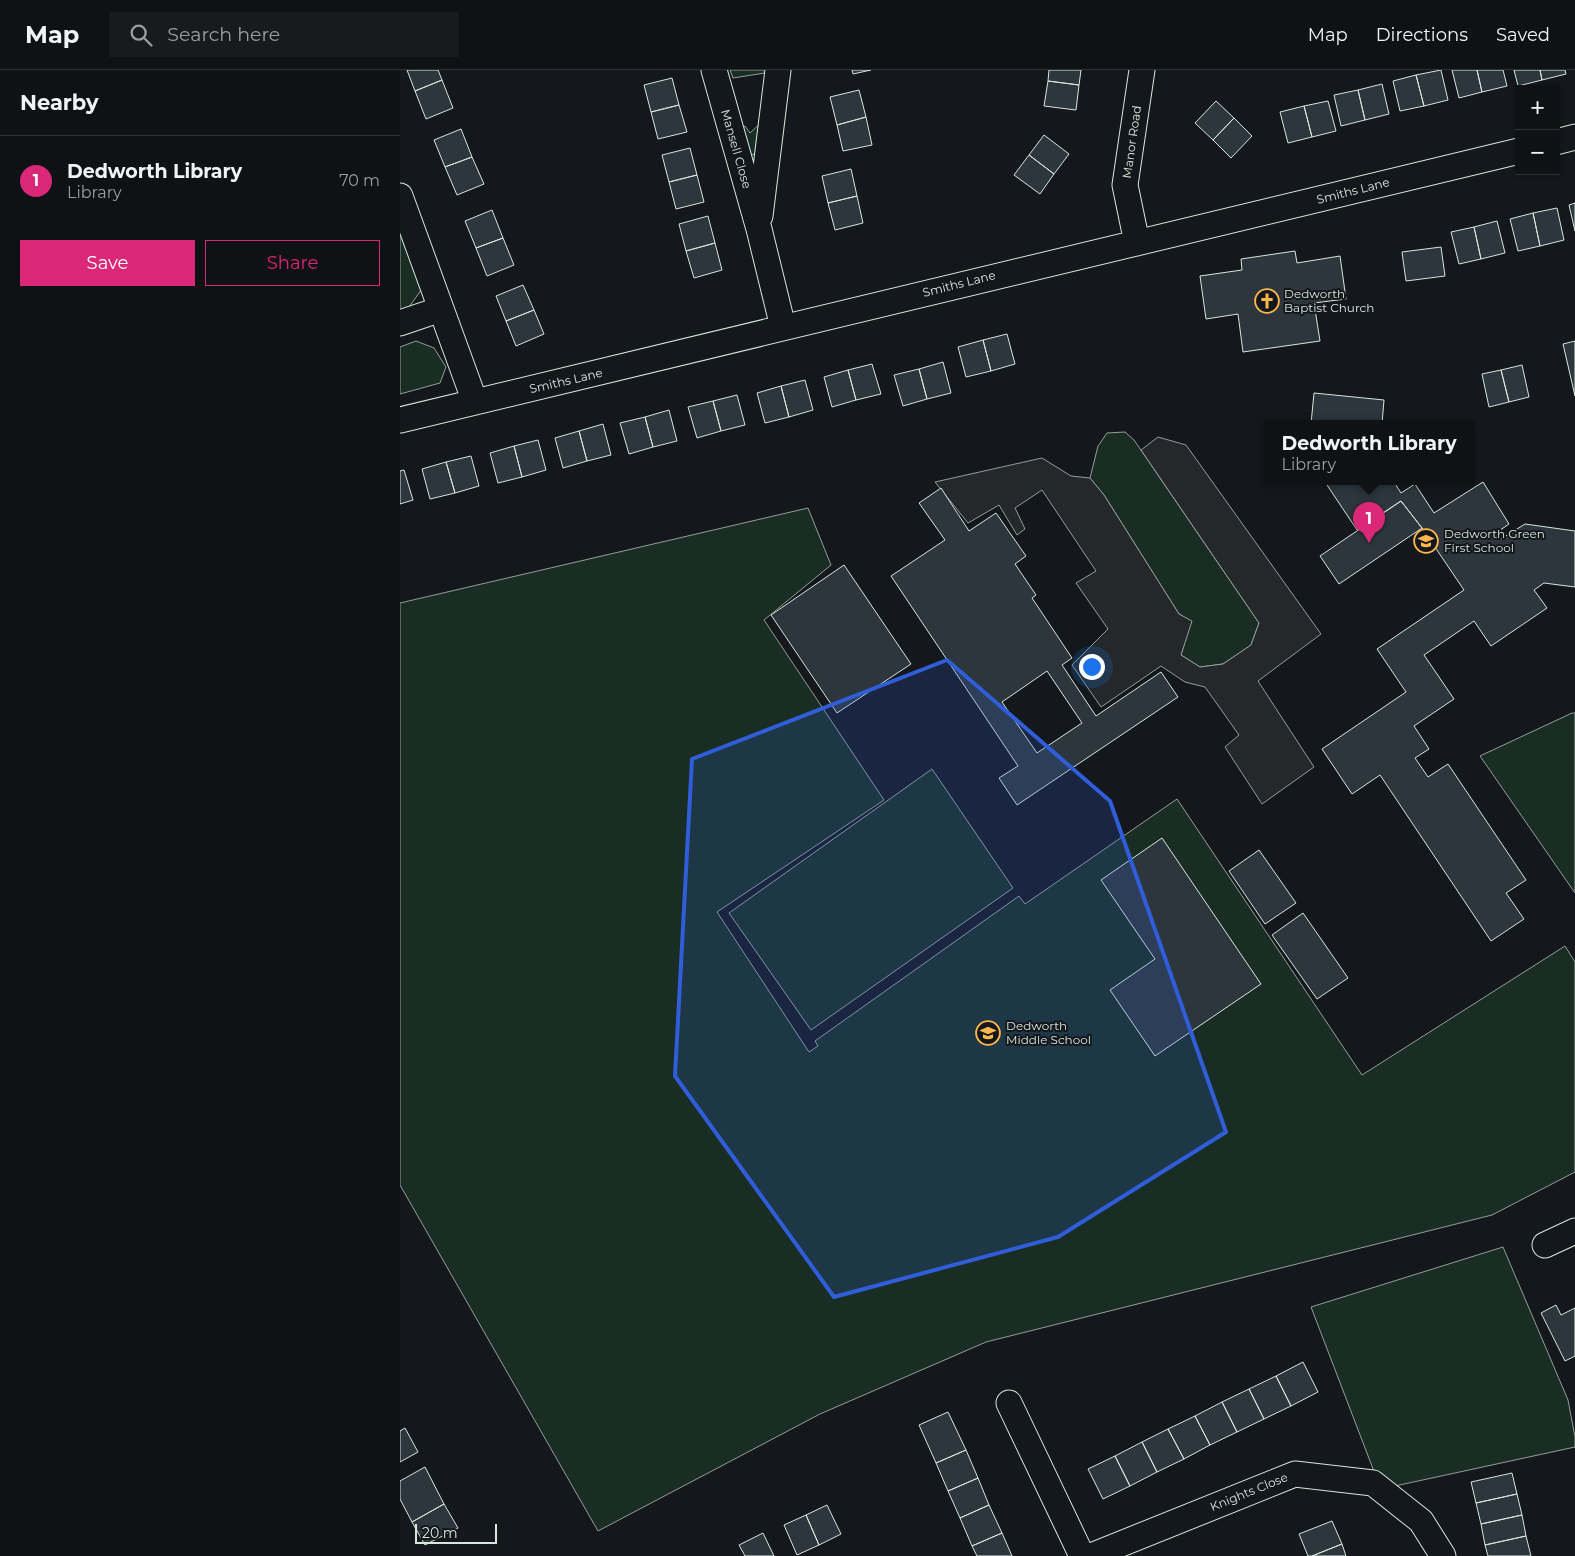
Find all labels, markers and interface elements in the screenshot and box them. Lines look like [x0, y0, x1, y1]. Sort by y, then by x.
search box [109, 12, 459, 57]
text: Map [25, 20, 79, 49]
icon: search [127, 21, 155, 49]
text: Search here [167, 23, 280, 46]
text: Map [1308, 24, 1348, 46]
text: Directions [1376, 24, 1468, 46]
text: Saved [1496, 24, 1550, 46]
map controls [1515, 85, 1560, 175]
button: + [1515, 85, 1560, 130]
text: Nearby [20, 90, 99, 115]
street label: Manor Road [1119, 104, 1144, 179]
street label: Mansell Close [718, 108, 755, 190]
button: − [1515, 130, 1560, 175]
text: Dedworth Library [67, 160, 242, 183]
text: 1 [33, 171, 39, 190]
text: 70 m [339, 171, 380, 190]
street label: Smiths Lane [1315, 174, 1391, 207]
text: Library [67, 183, 122, 202]
button: Save [20, 240, 195, 286]
button: Share [205, 240, 380, 286]
street label: Smiths Lane [921, 267, 997, 300]
place label: Dedworth Baptist Church [1284, 286, 1374, 315]
church icon: Dedworth Baptist Church [1254, 288, 1280, 314]
street label: Smiths Lane [528, 365, 604, 396]
popup [1264, 420, 1474, 485]
text: Dedworth Library [1281, 432, 1457, 455]
text: Library [1281, 455, 1336, 474]
pin: 1 [1353, 502, 1385, 543]
place label: Dedworth Green First School [1444, 526, 1545, 555]
school or university icon: Dedworth Green First School [1413, 528, 1439, 554]
your location [1079, 654, 1105, 680]
place label: Dedworth Middle School [1006, 1018, 1091, 1047]
school or university icon: Dedworth Middle School [975, 1020, 1001, 1046]
street label: Knights Close [1208, 1469, 1290, 1514]
scale bar [415, 1521, 498, 1544]
text: 20 m [422, 1524, 458, 1542]

